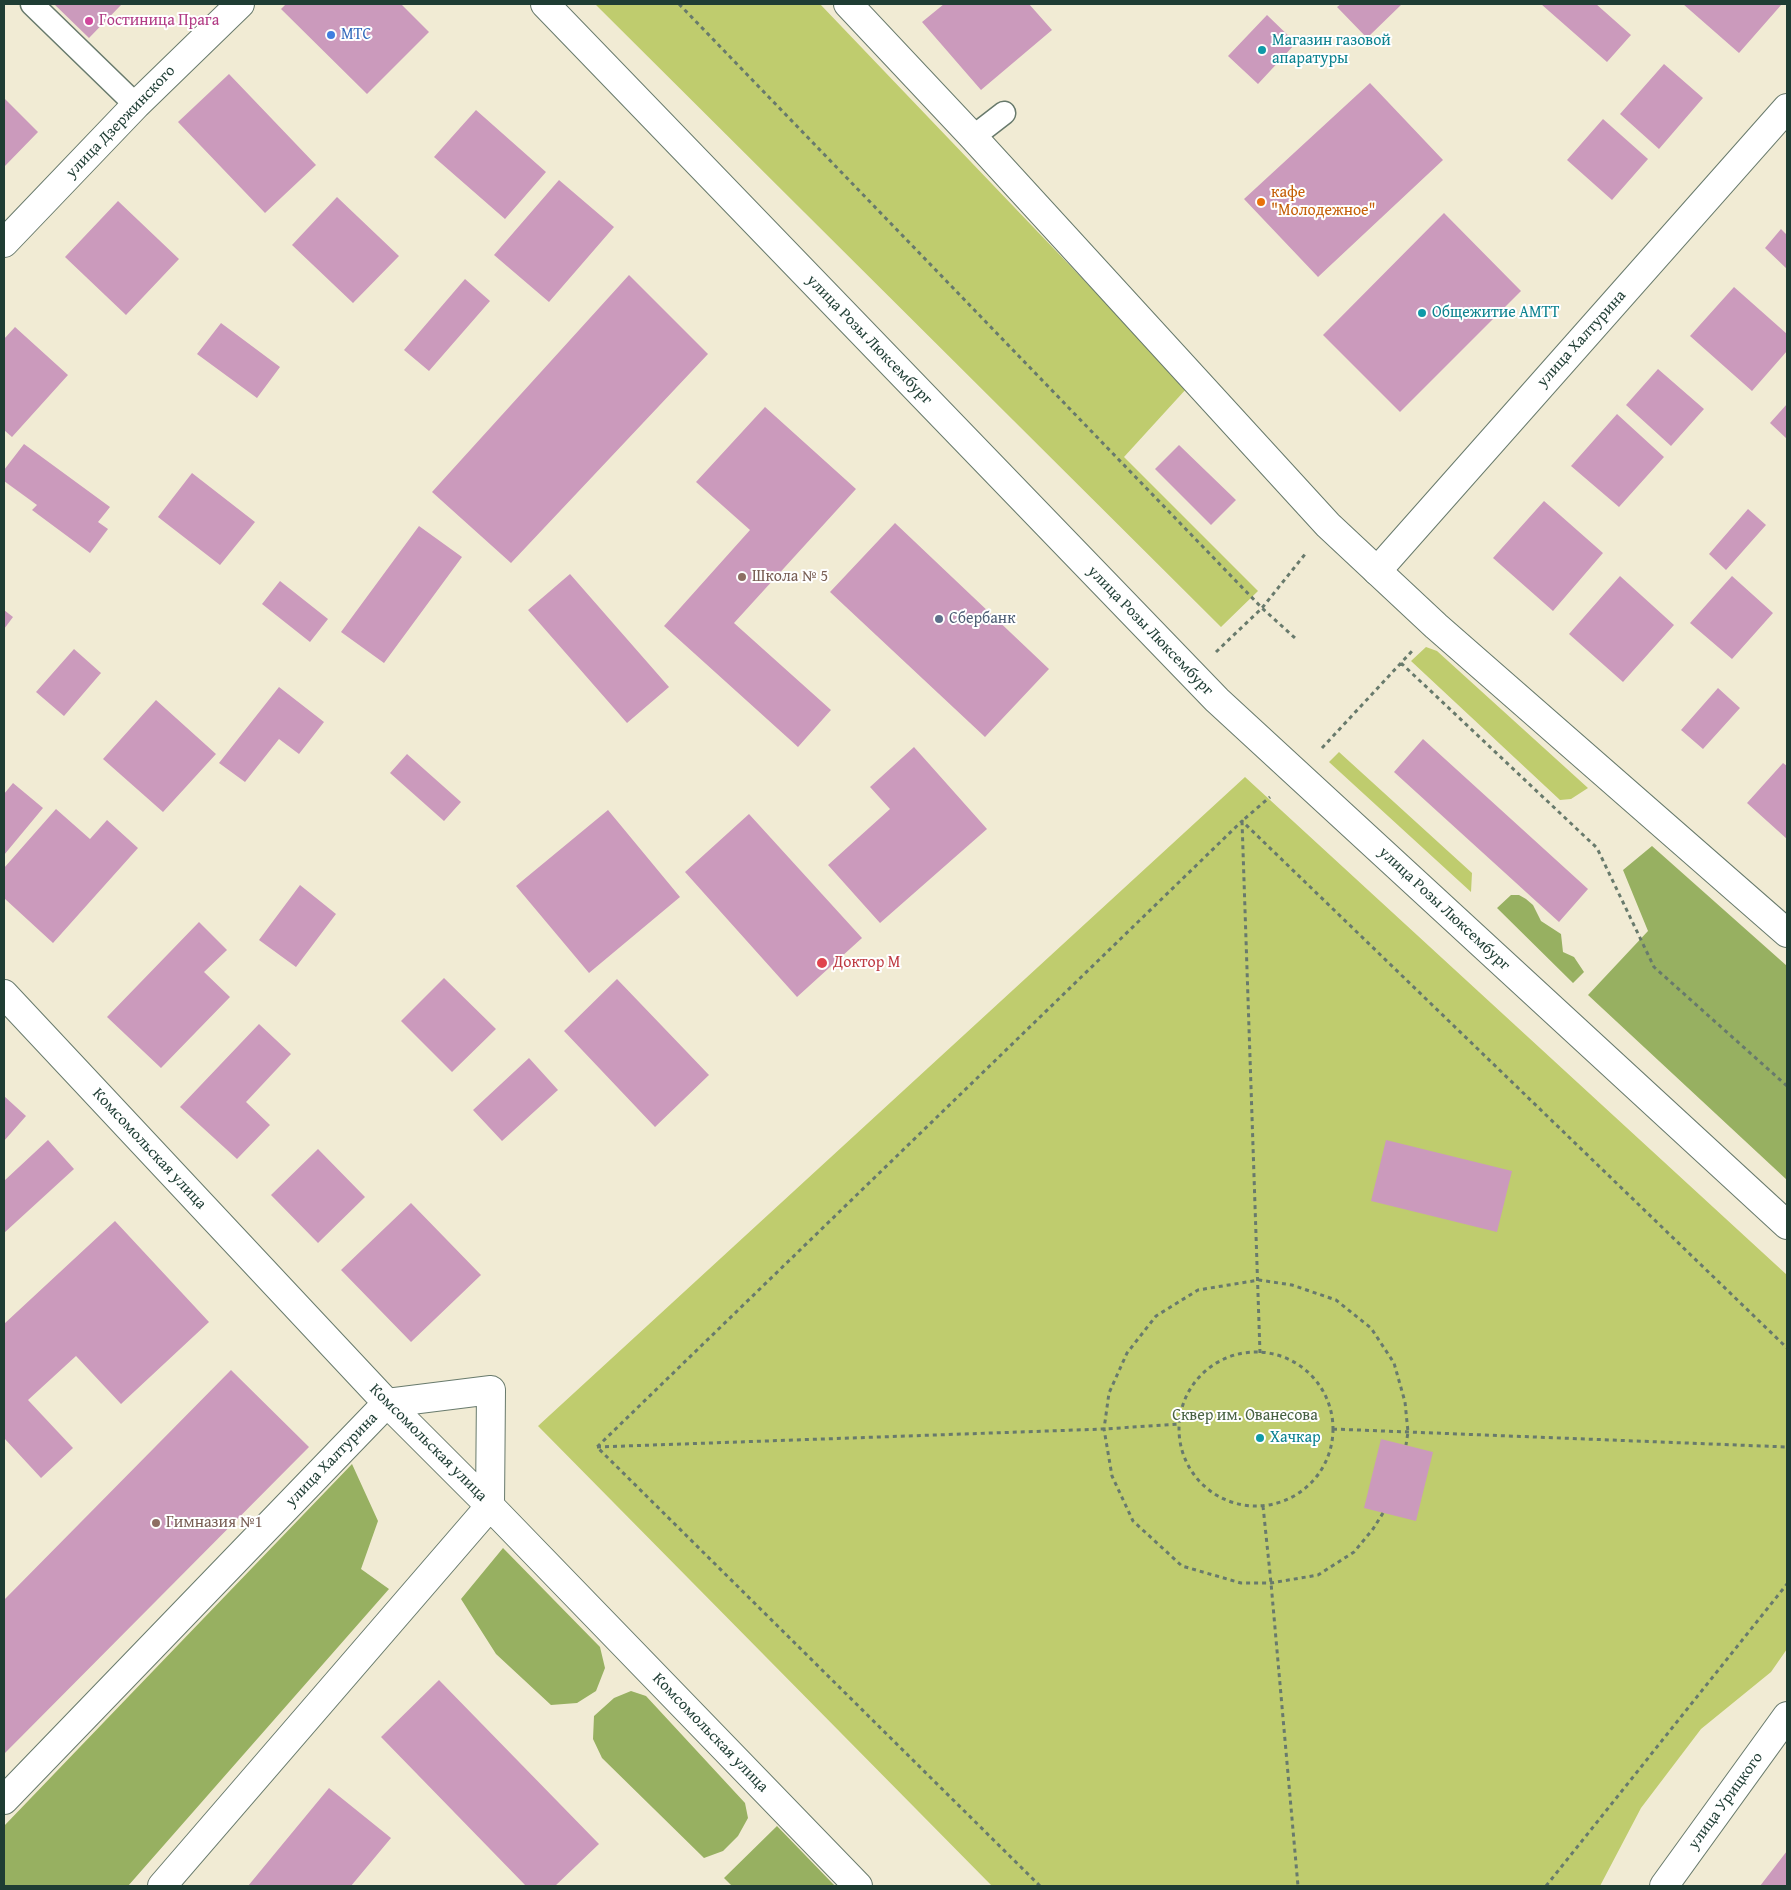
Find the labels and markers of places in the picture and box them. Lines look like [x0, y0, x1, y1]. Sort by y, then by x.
place label: Гостиница Прага [99, 11, 219, 31]
marker: Гостиница Прага [83, 15, 95, 27]
place label: МТС [341, 25, 371, 45]
marker: МТС [325, 29, 337, 41]
place label: Магазин газовой апаратуры [1272, 31, 1391, 69]
marker: Магазин газовой апаратуры [1256, 44, 1268, 56]
place label: кафе "Молодежное" [1271, 183, 1376, 221]
marker: кафе "Молодежное" [1255, 196, 1267, 208]
place label: Общежитие АМТТ [1432, 303, 1559, 323]
marker: Общежитие АМТТ [1416, 307, 1428, 319]
place label: Школа № 5 [752, 567, 828, 587]
marker: Школа № 5 [736, 571, 748, 583]
place label: Сбербанк [949, 609, 1016, 629]
marker: Сбербанк [933, 613, 945, 625]
place label: Доктор М [833, 953, 900, 973]
marker: Доктор М [815, 956, 829, 970]
place label: Хачкар [1270, 1428, 1321, 1448]
marker: Хачкар [1254, 1432, 1266, 1444]
place label: Гимназия №1 [166, 1513, 262, 1533]
marker: Гимназия №1 [150, 1517, 162, 1529]

